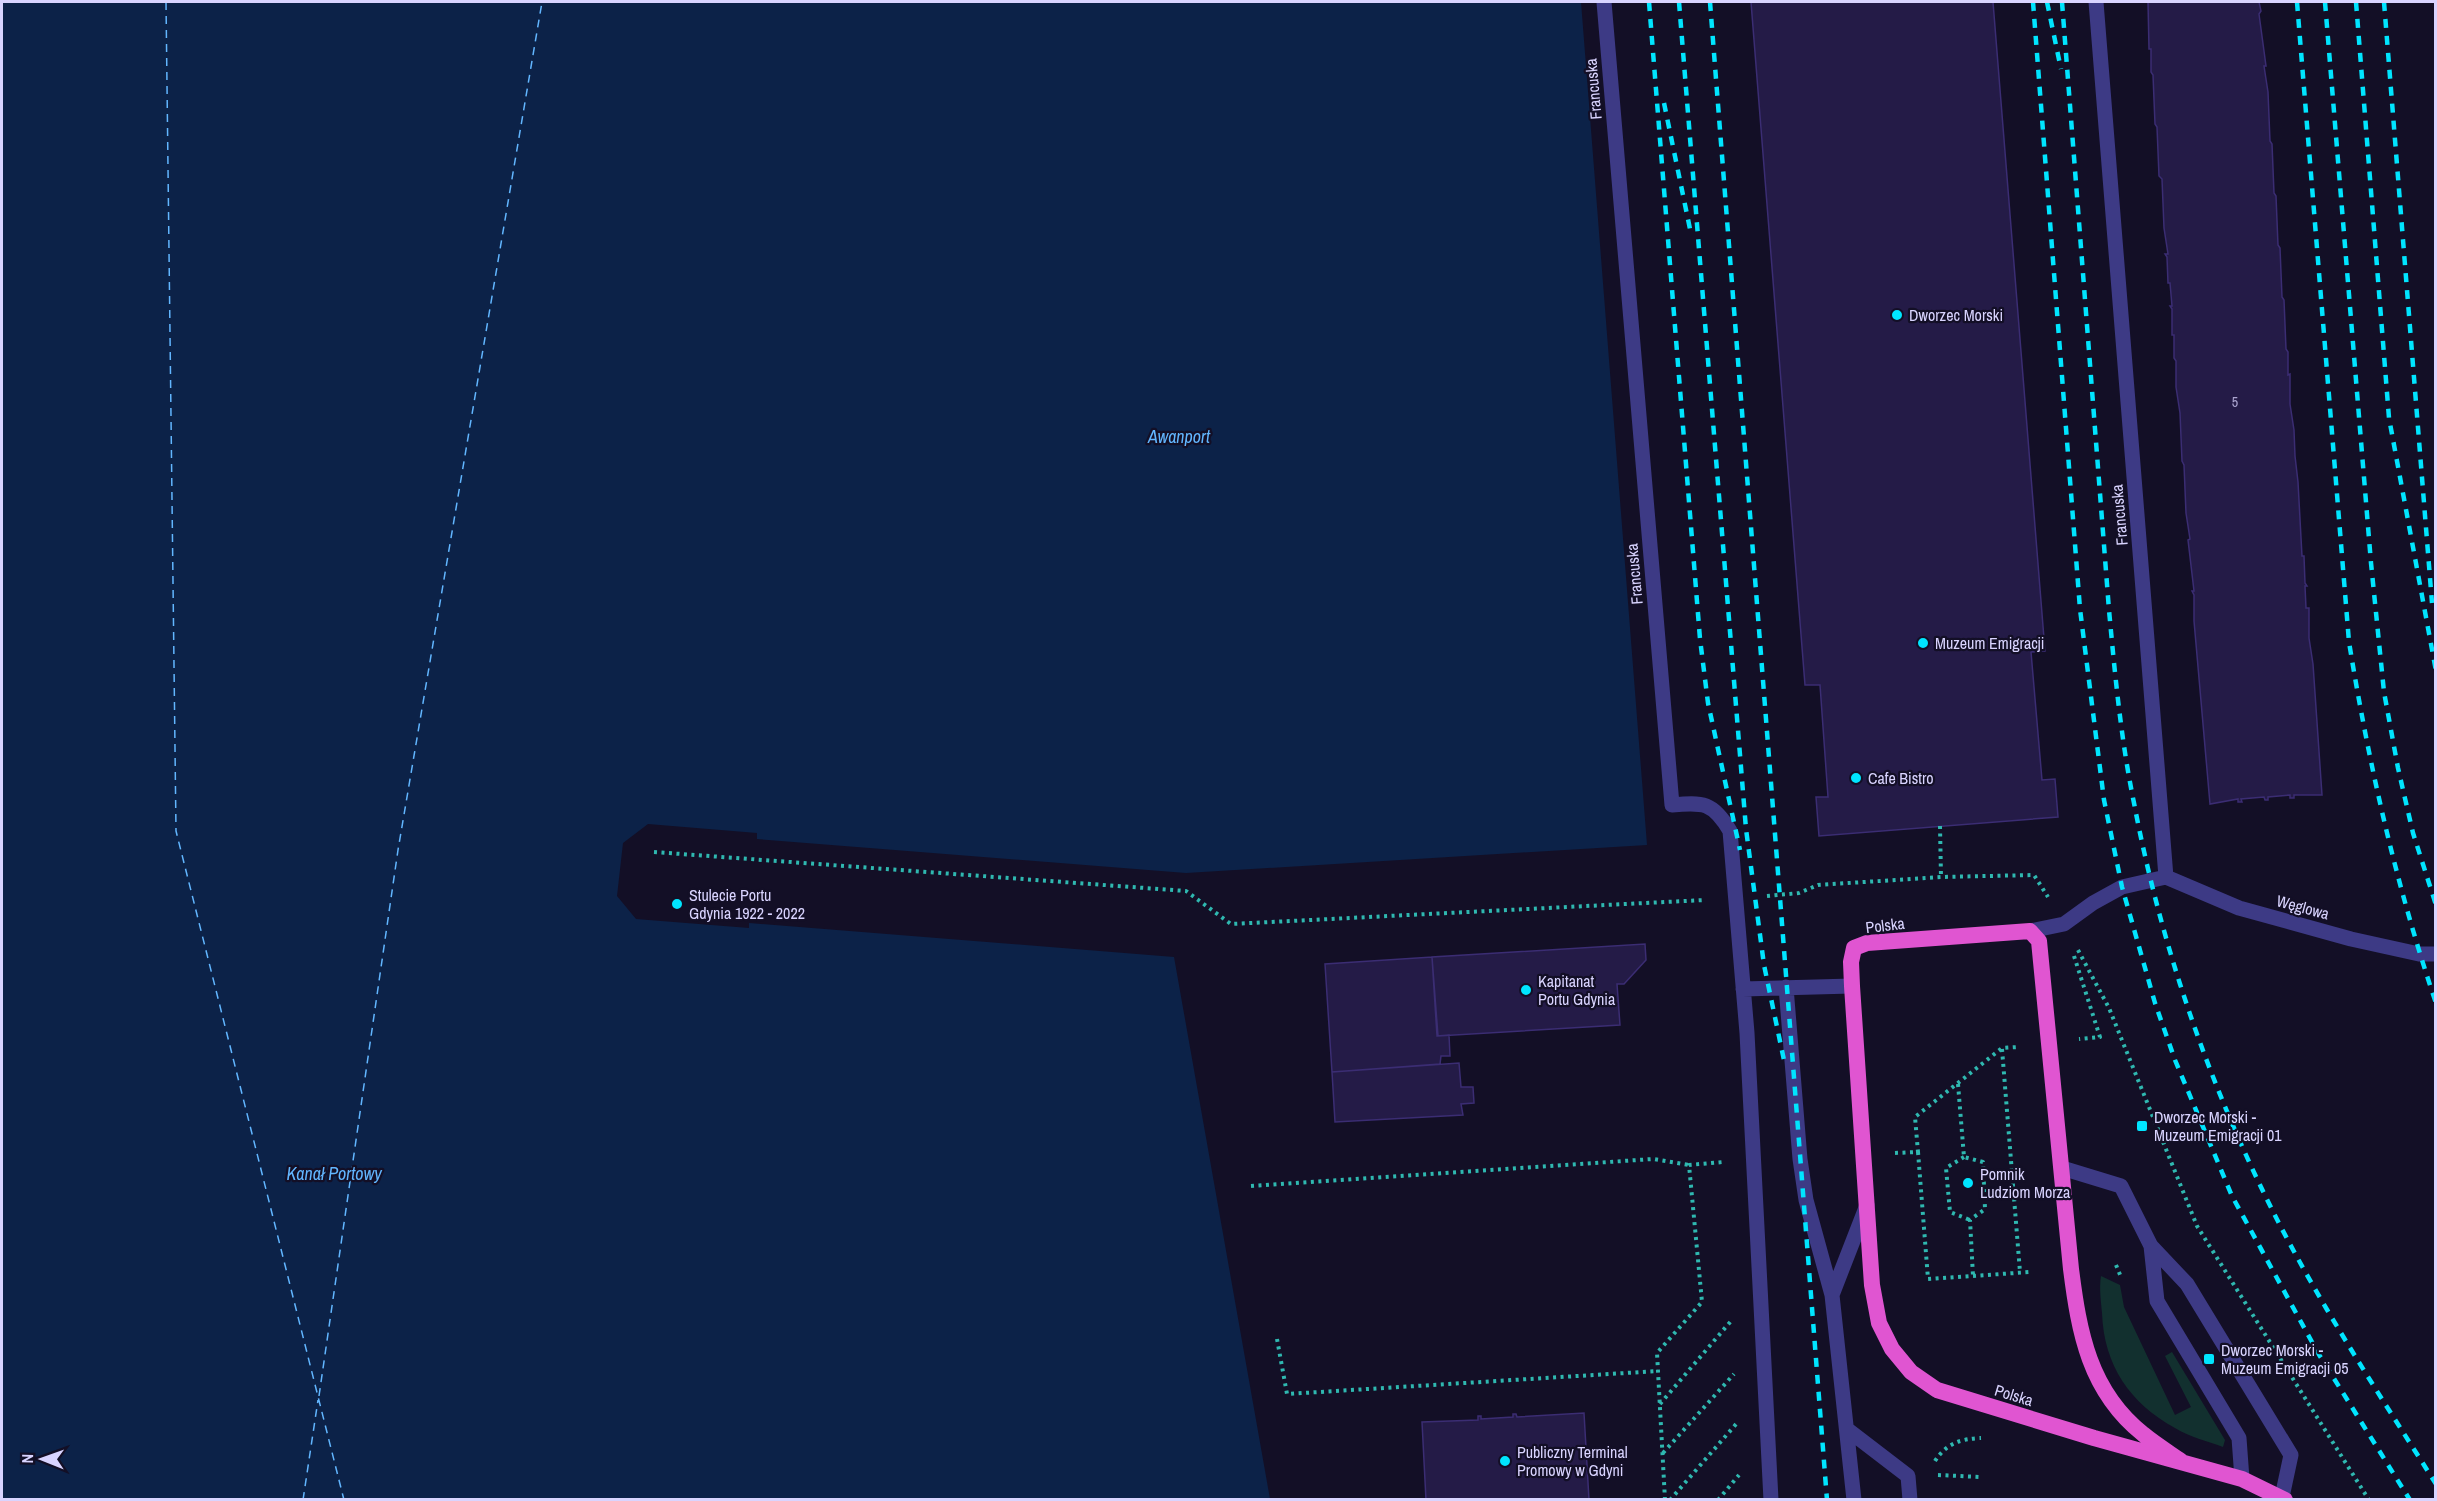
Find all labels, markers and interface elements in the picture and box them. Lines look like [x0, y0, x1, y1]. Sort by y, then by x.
street label: Francuska [1579, 57, 1607, 120]
place label: Dworzec Morski [1909, 304, 2003, 326]
marker: Dworzec Morski [1890, 308, 1904, 322]
house number: 5 [2232, 393, 2238, 411]
water label: Awanport [1147, 424, 1211, 449]
street label: Francuska [2105, 483, 2133, 546]
street label: Francuska [1620, 542, 1648, 605]
place label: Muzeum Emigracji [1935, 632, 2044, 654]
marker: Muzeum Emigracji [1916, 636, 1930, 650]
place label: Cafe Bistro [1868, 767, 1934, 789]
marker: Cafe Bistro [1849, 771, 1863, 785]
place label: Stulecie Portu Gdynia 1922 - 2022 [689, 884, 805, 924]
street label: Węglowa [2274, 889, 2332, 925]
marker: Stulecie Portu Gdynia 1922 - 2022 [670, 897, 684, 911]
street label: Polska [1864, 912, 1907, 938]
place label: Kapitanat Portu Gdynia [1538, 970, 1616, 1010]
marker: Kapitanat Portu Gdynia [1519, 983, 1533, 997]
place label: Dworzec Morski - Muzeum Emigracji 01 [2154, 1106, 2282, 1146]
marker: Dworzec Morski - Muzeum Emigracji 01 [2135, 1119, 2149, 1133]
water label: Kanał Portowy [286, 1161, 383, 1186]
place label: Pomnik Ludziom Morza [1980, 1163, 2071, 1203]
marker: Pomnik Ludziom Morza [1961, 1176, 1975, 1190]
place label: Dworzec Morski - Muzeum Emigracji 05 [2221, 1339, 2349, 1379]
marker: Dworzec Morski - Muzeum Emigracji 05 [2202, 1352, 2216, 1366]
street label: Polska [1992, 1379, 2037, 1411]
north arrow [12, 1429, 72, 1489]
place label: Publiczny Terminal Promowy w Gdyni [1517, 1441, 1628, 1481]
text: N [16, 1454, 38, 1464]
marker: Publiczny Terminal Promowy w Gdyni [1498, 1454, 1512, 1468]

